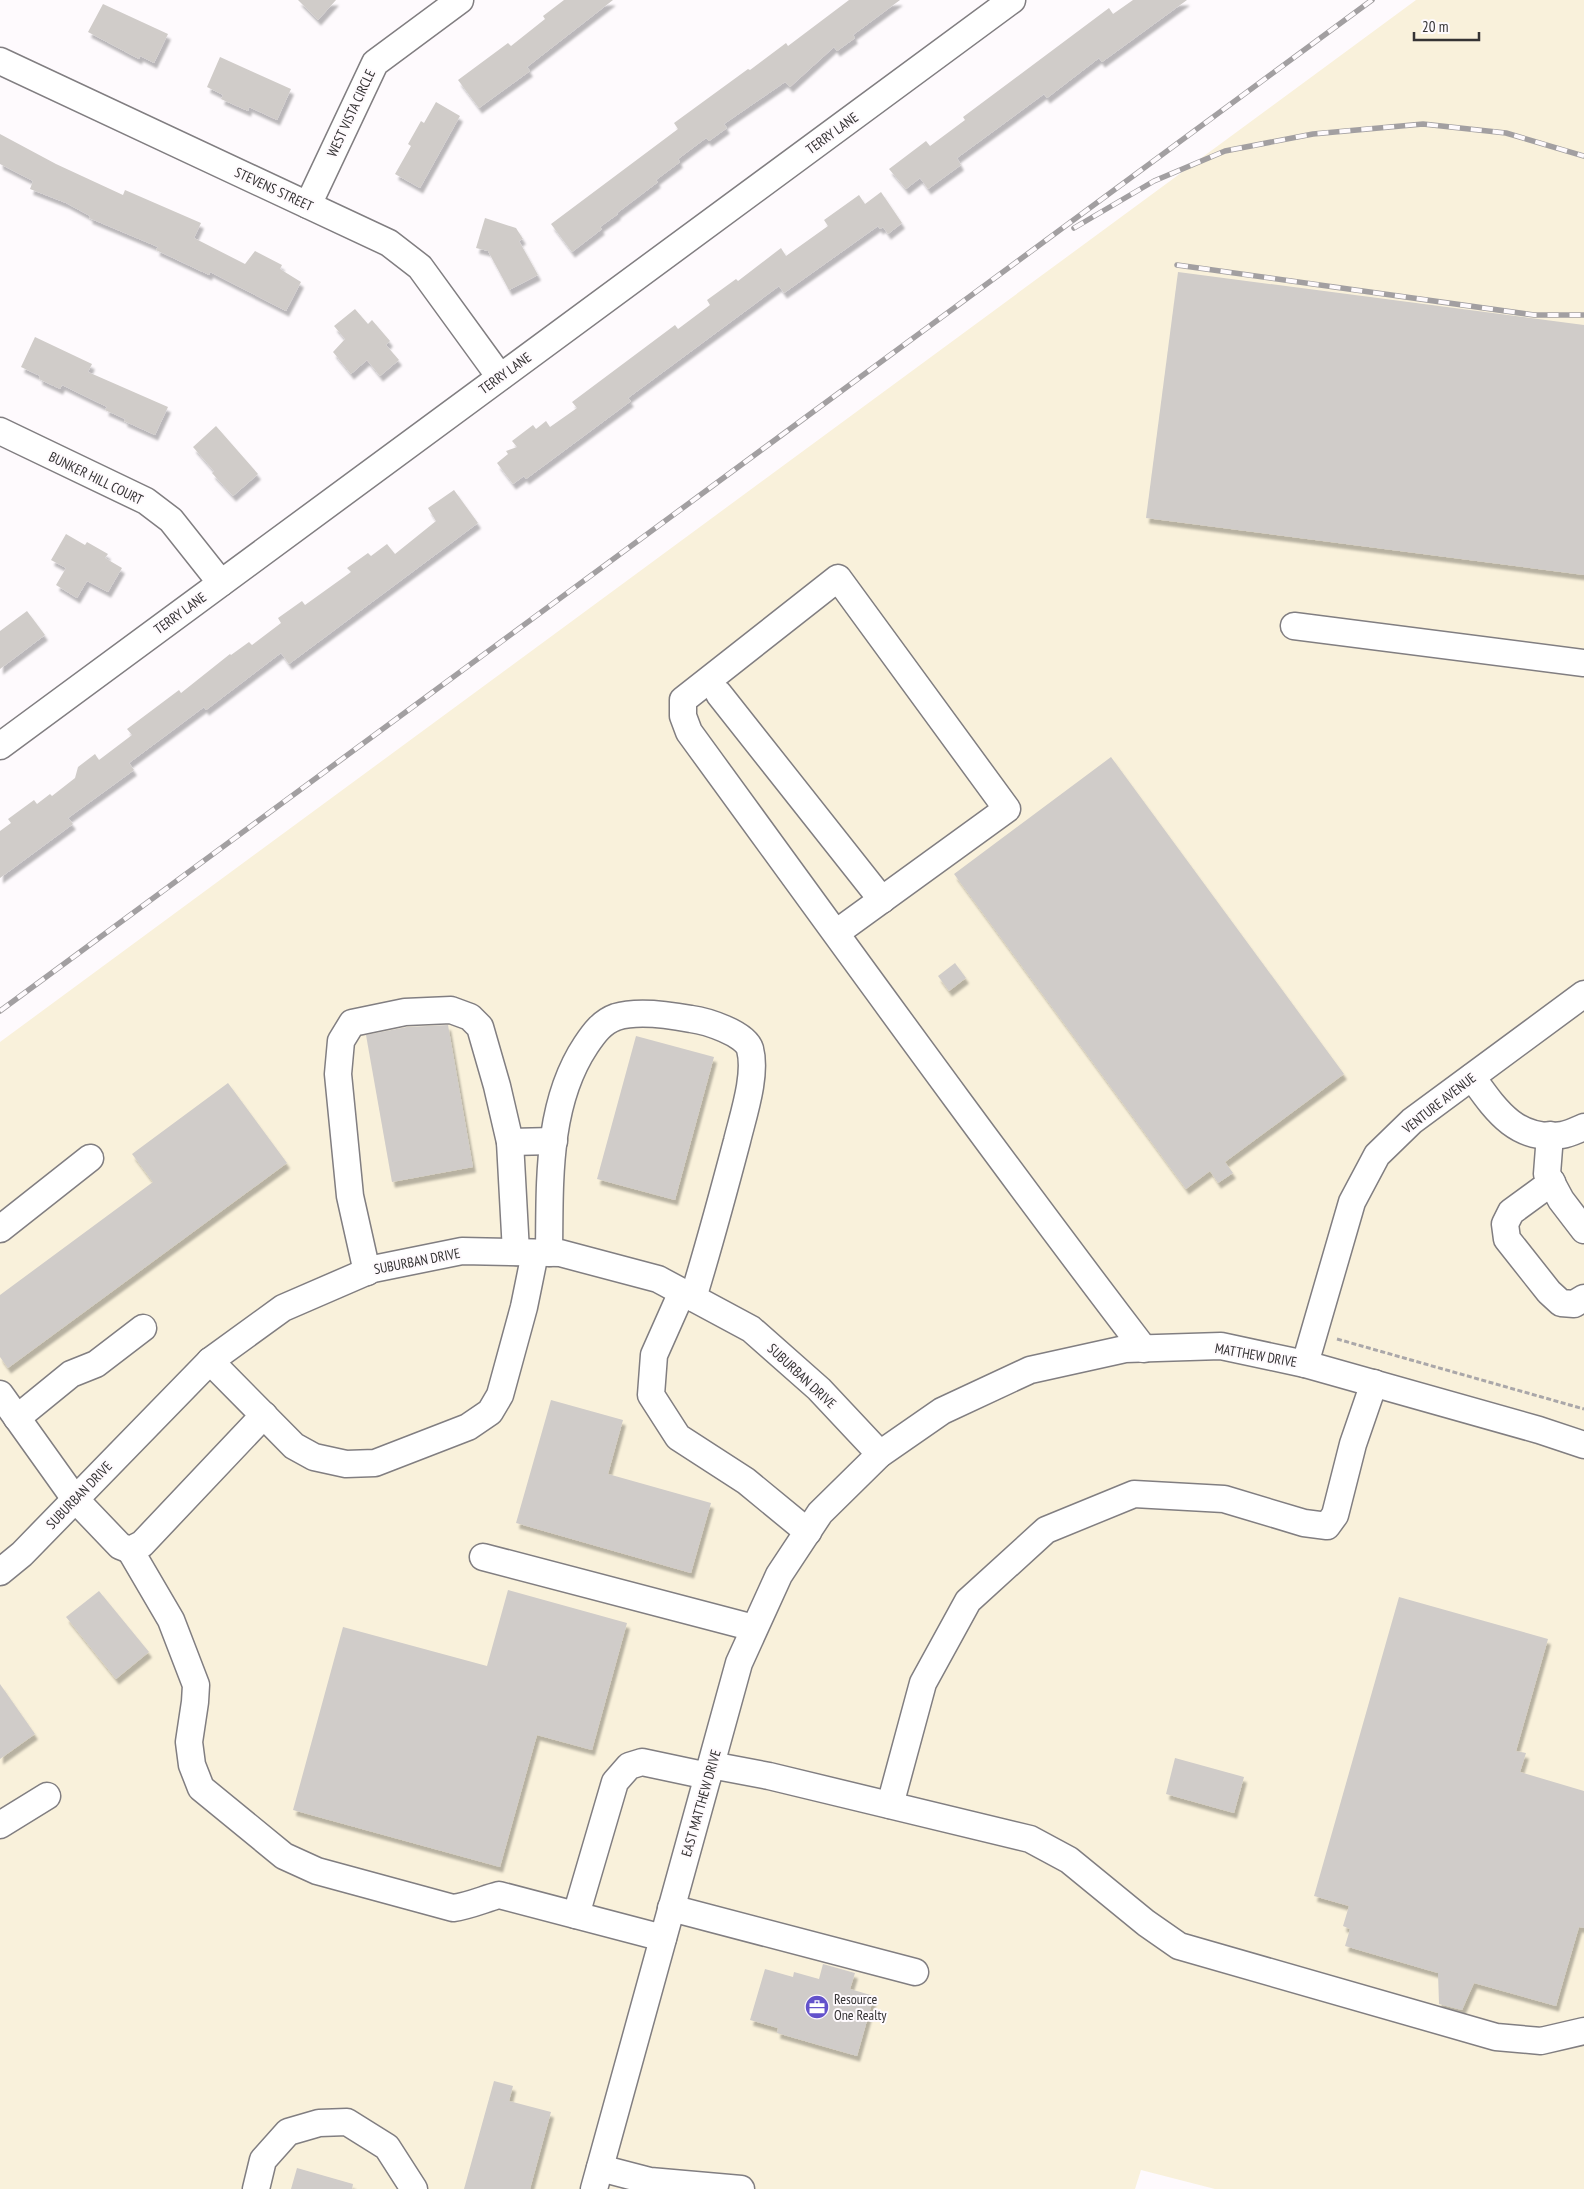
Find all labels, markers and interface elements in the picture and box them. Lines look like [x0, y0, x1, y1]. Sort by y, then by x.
scale bar [1414, 10, 1479, 42]
text: 20 m [1422, 17, 1448, 36]
street label: WEST VISTA CIRCLE [323, 66, 379, 160]
street label: TERRY LANE [802, 108, 862, 158]
street label: STEVENS STREET [232, 163, 317, 215]
street label: TERRY LANE [475, 348, 535, 398]
street label: BUNKER HILL COURT [46, 447, 147, 509]
street label: TERRY LANE [150, 588, 210, 638]
street label: VENTURE AVENUE [1398, 1069, 1479, 1138]
street label: SUBURBAN DRIVE [372, 1244, 462, 1278]
street label: MATTHEW DRIVE [1214, 1339, 1298, 1371]
street label: SUBURBAN DRIVE [764, 1340, 840, 1412]
street label: SUBURBAN DRIVE [42, 1457, 116, 1533]
street label: EAST MATTHEW DRIVE [677, 1747, 725, 1859]
place label: Resource One Realty [834, 1990, 887, 2024]
office icon: Resource One Realty [804, 1994, 830, 2020]

